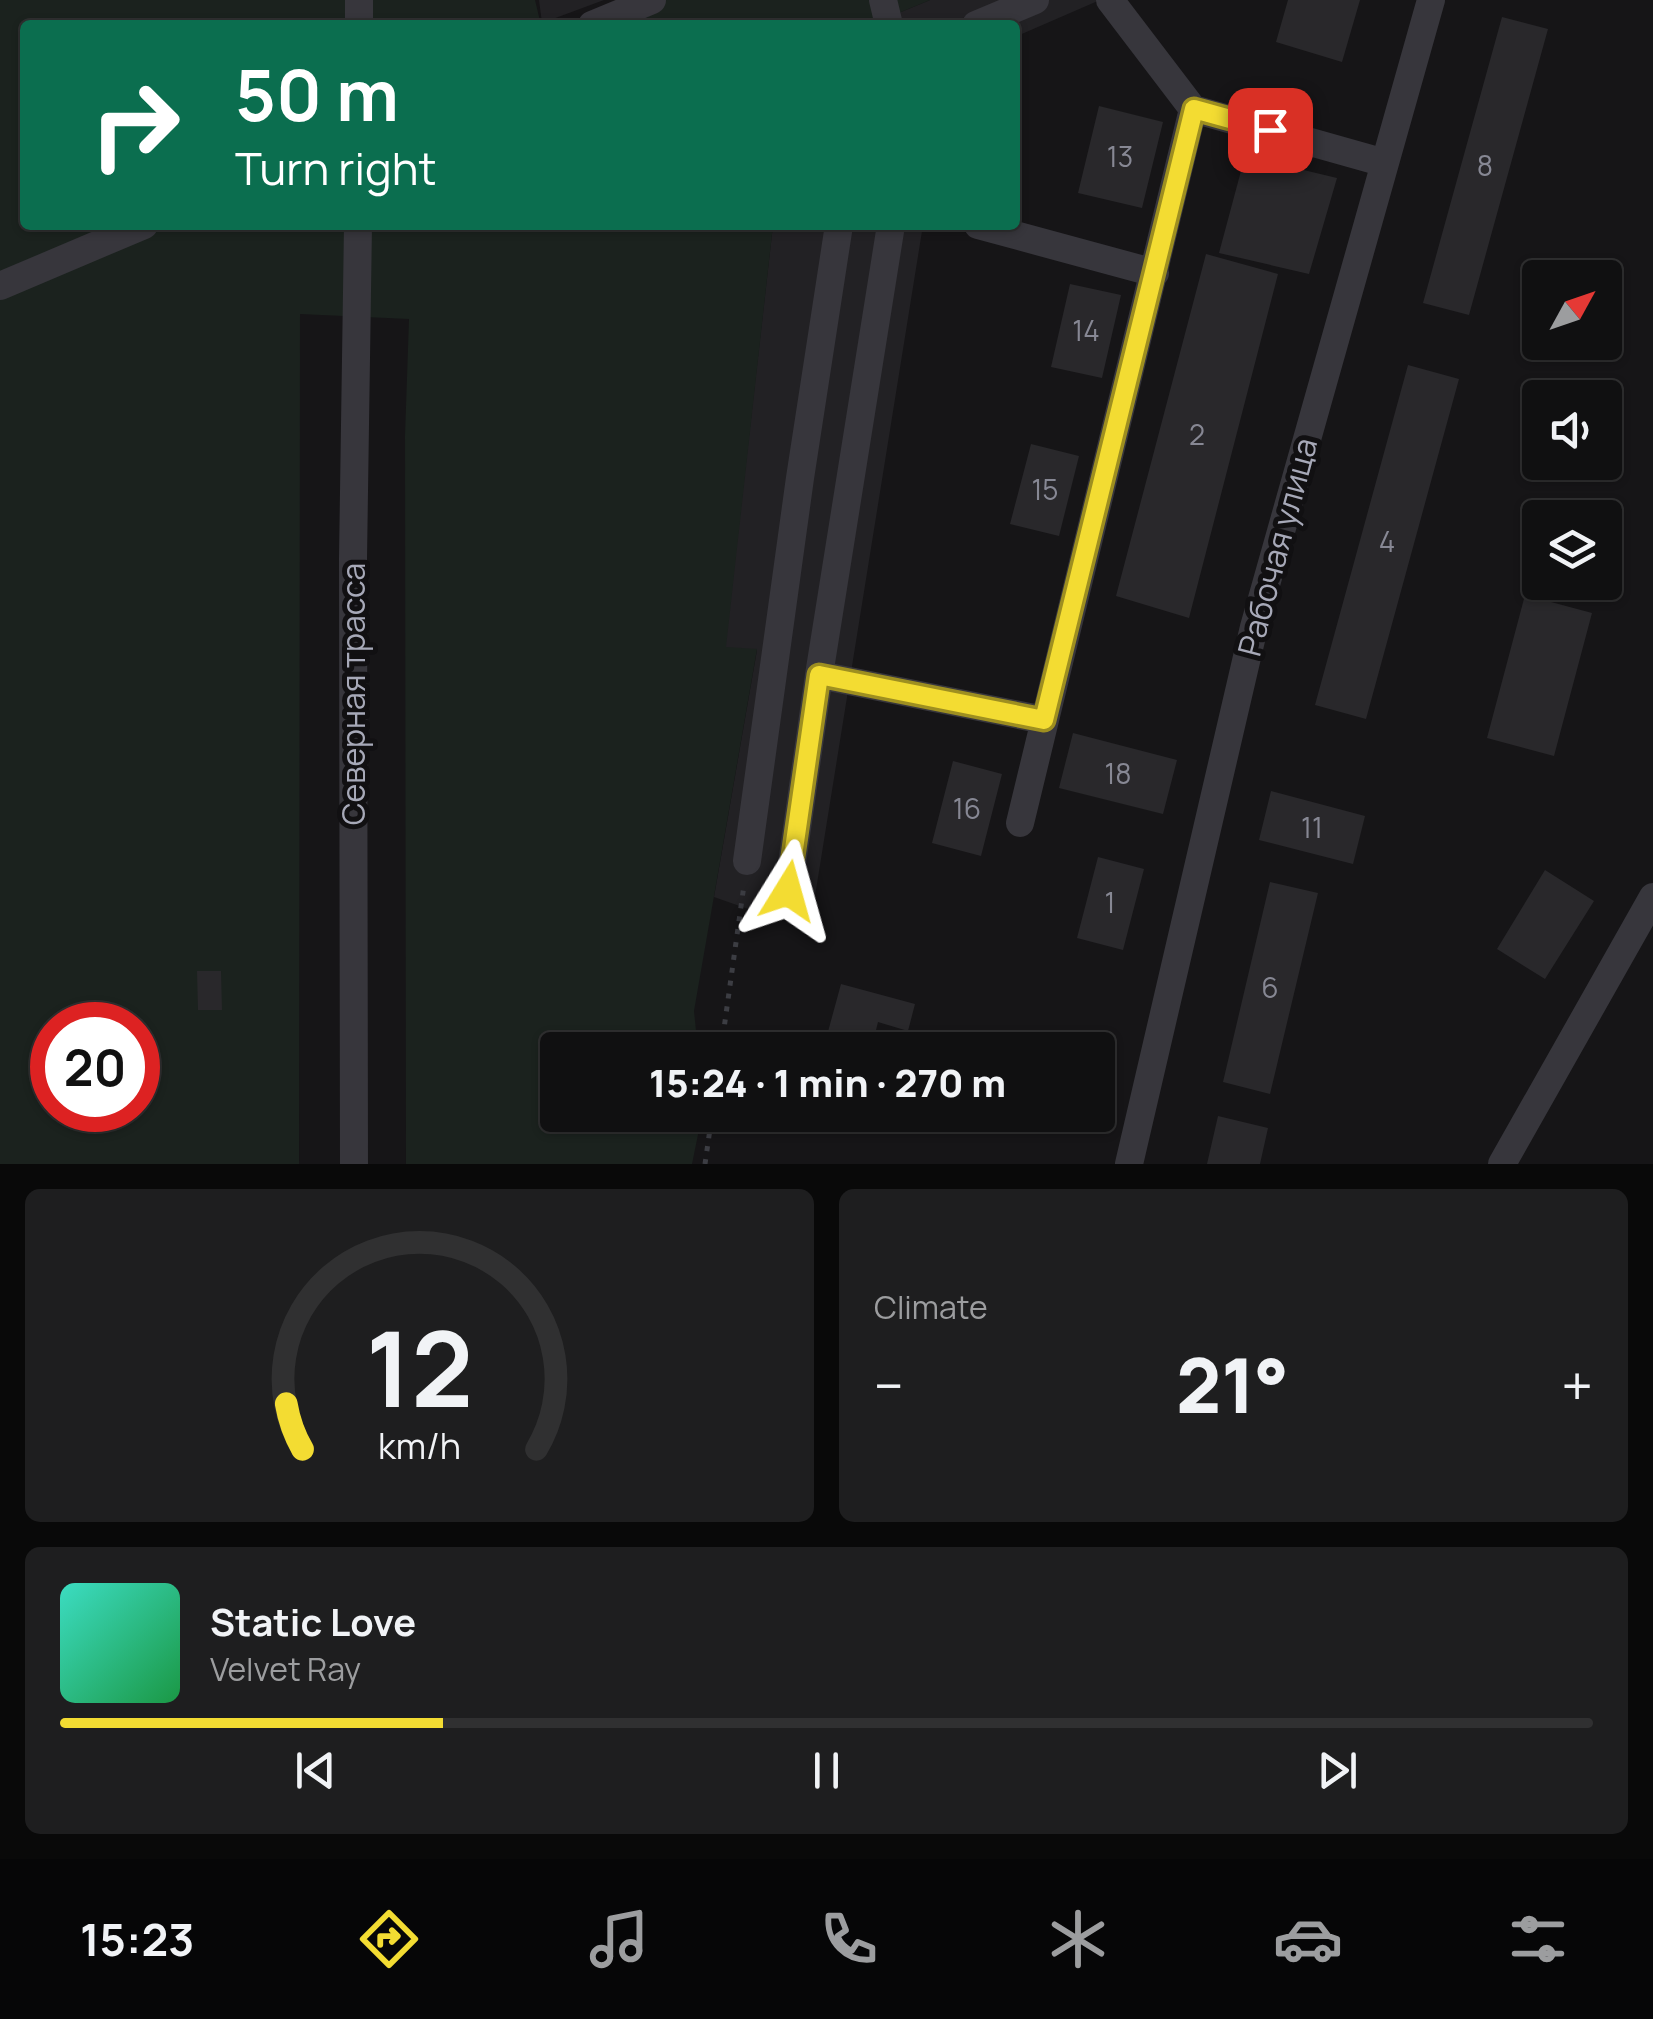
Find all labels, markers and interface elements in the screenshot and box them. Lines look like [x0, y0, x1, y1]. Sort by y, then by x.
text: 50 m [235, 46, 399, 142]
icon: right [70, 60, 200, 190]
pin [1228, 88, 1313, 173]
icon: arrive [1243, 103, 1298, 158]
text: Turn right [235, 137, 436, 199]
house number: 13 [1107, 137, 1133, 175]
house number: 8 [1477, 146, 1493, 184]
north arrow [1522, 260, 1622, 360]
map controls [1522, 260, 1622, 600]
house number: 14 [1072, 311, 1100, 349]
button: sound [1522, 380, 1622, 480]
house number: 2 [1189, 415, 1205, 453]
street label: Рабочая улица [1227, 433, 1327, 661]
house number: 15 [1031, 470, 1059, 508]
button: layers [1522, 500, 1622, 600]
house number: 4 [1379, 522, 1395, 560]
street label: Северная трасса [331, 563, 375, 825]
house number: 18 [1104, 754, 1132, 792]
house number: 16 [953, 789, 981, 827]
house number: 11 [1301, 808, 1323, 846]
position arrow [736, 839, 840, 943]
house number: 1 [1105, 883, 1115, 921]
house number: 6 [1261, 968, 1279, 1006]
speed limit sign: 20 [30, 1002, 160, 1132]
text: 15:24 · 1 min · 270 m [649, 1056, 1006, 1108]
text: Climate [874, 1285, 988, 1329]
text: 12 [366, 1296, 473, 1438]
text: 21° [1176, 1333, 1289, 1436]
text: − [874, 1347, 904, 1423]
text: + [1561, 1347, 1593, 1423]
text: km/h [378, 1421, 461, 1470]
text: Static Love [210, 1595, 416, 1647]
text: Velvet Ray [210, 1647, 361, 1691]
icon: previous [288, 1743, 343, 1798]
icon: pause [799, 1743, 854, 1798]
icon: next [1310, 1743, 1365, 1798]
icon: directions [354, 1904, 424, 1974]
icon: music [584, 1904, 654, 1974]
icon: phone [814, 1904, 884, 1974]
icon: climate [1043, 1904, 1113, 1974]
icon: car [1273, 1904, 1343, 1974]
icon: filters [1503, 1904, 1573, 1974]
text: 15:23 [80, 1908, 194, 1970]

